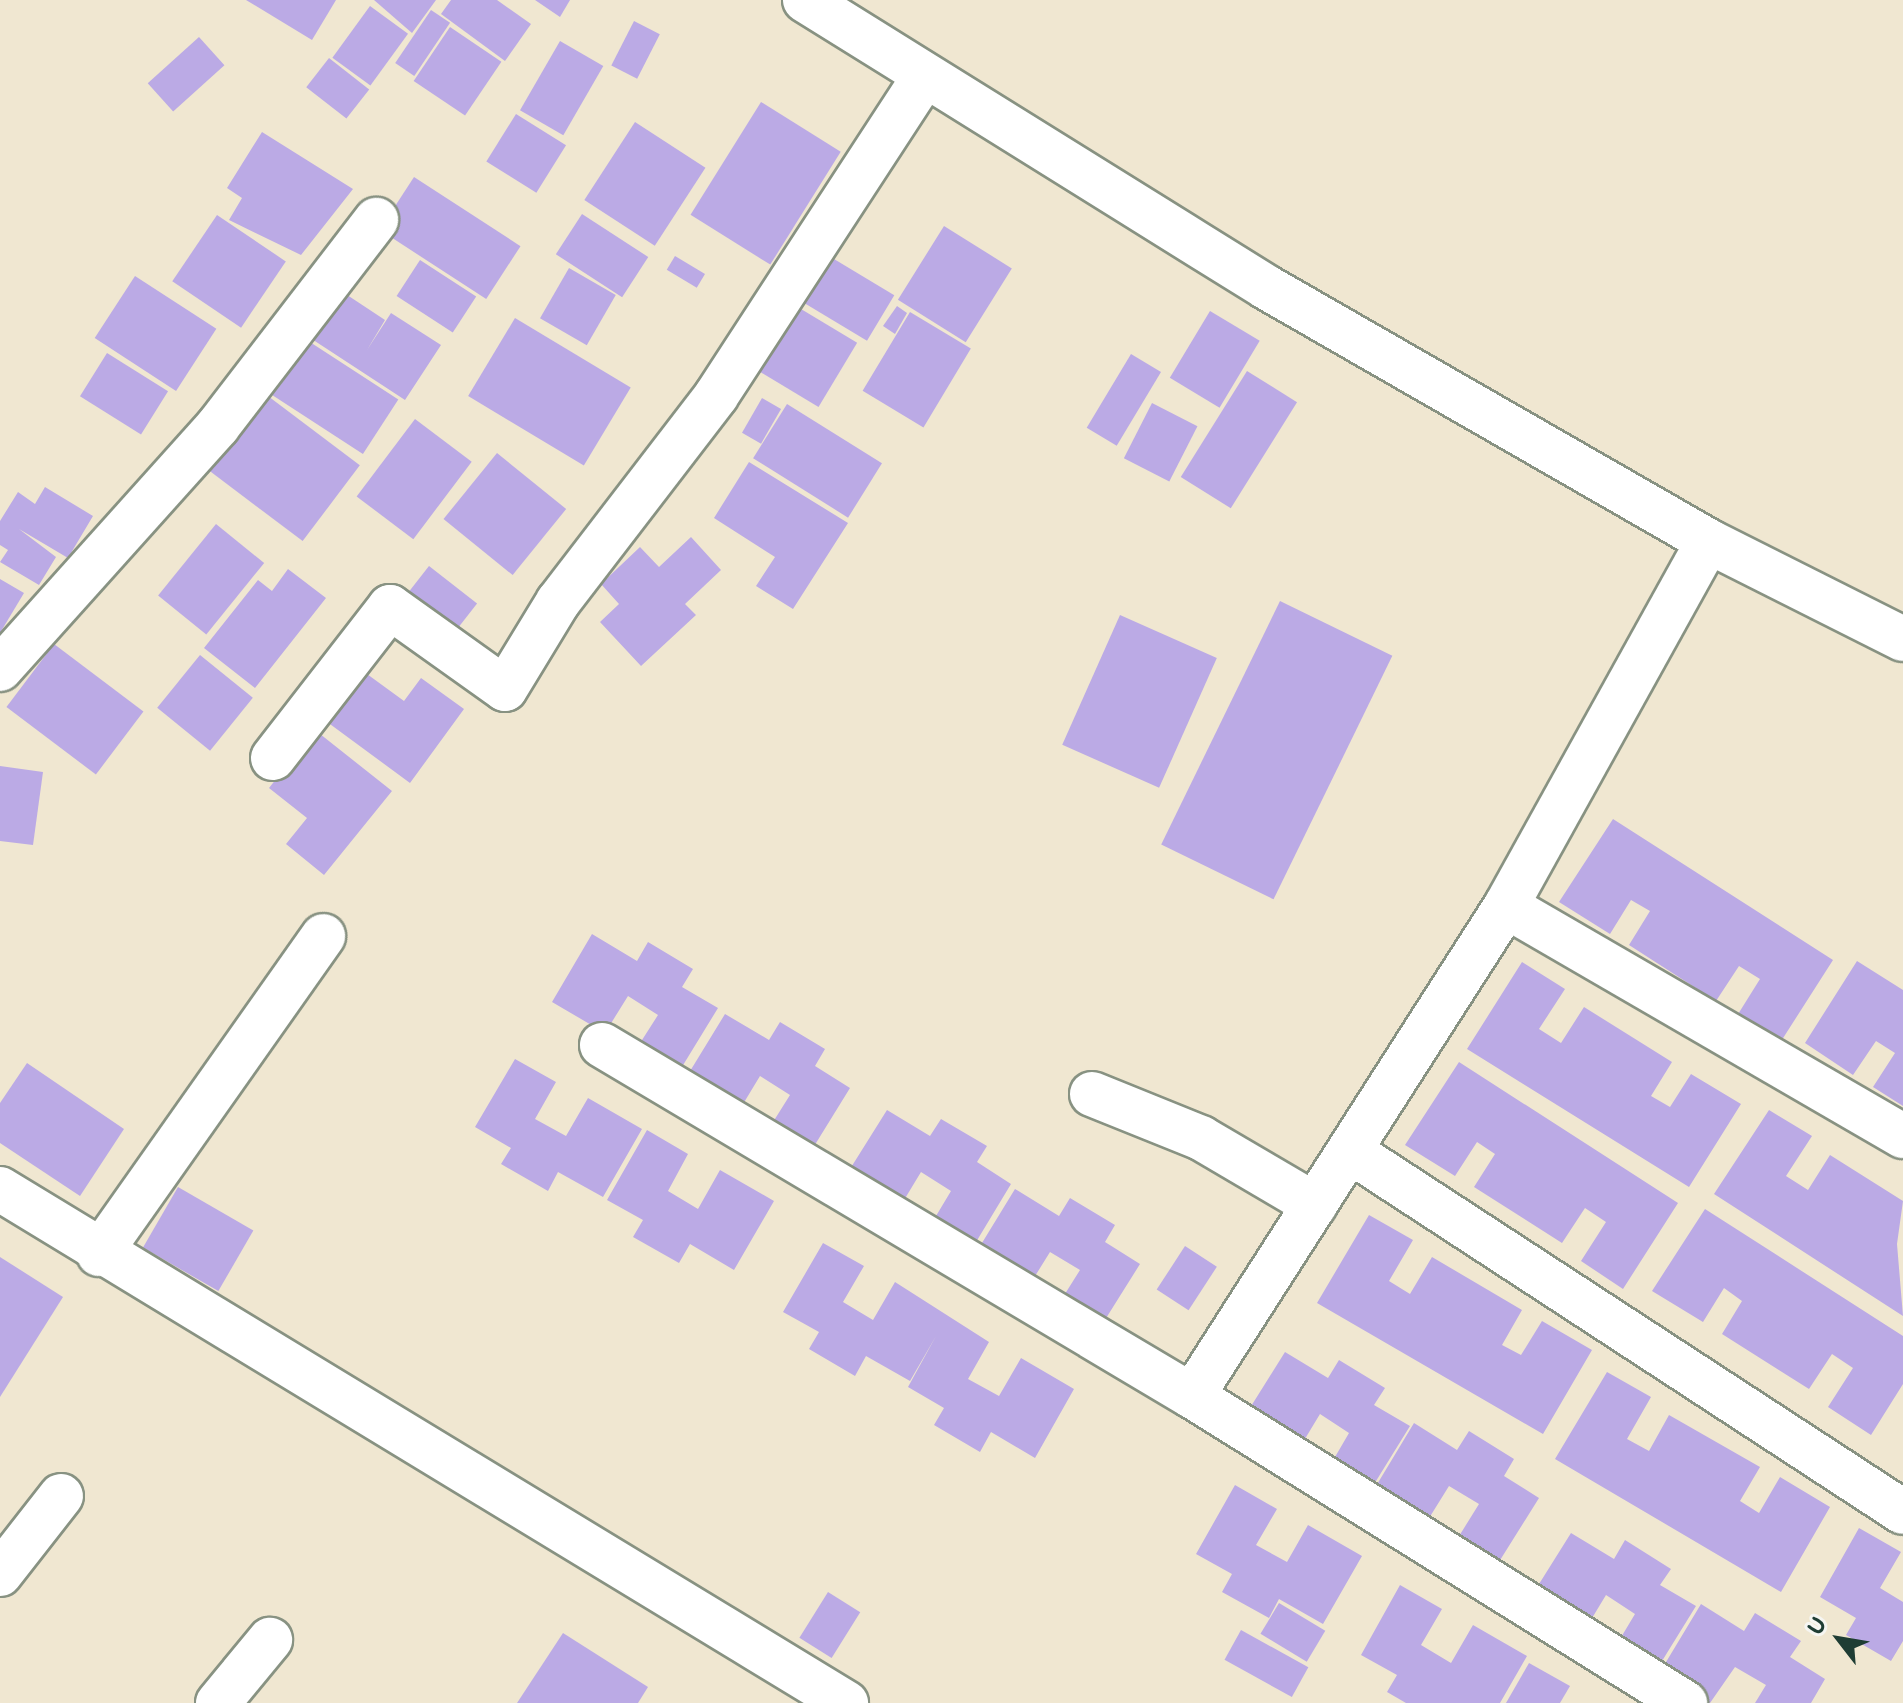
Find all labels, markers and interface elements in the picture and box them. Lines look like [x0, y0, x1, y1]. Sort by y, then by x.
north arrow [1799, 1599, 1879, 1679]
text: U [1802, 1613, 1834, 1640]

